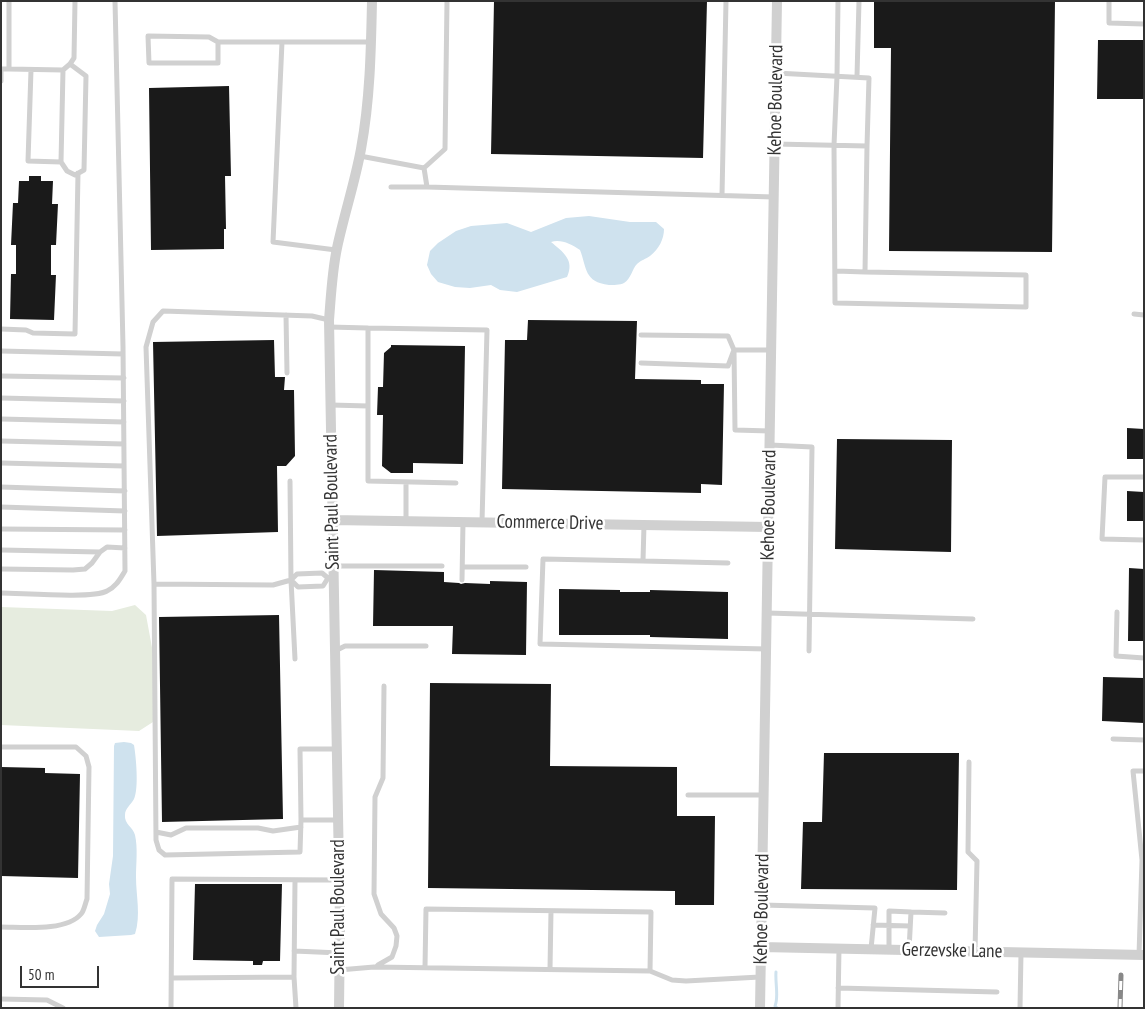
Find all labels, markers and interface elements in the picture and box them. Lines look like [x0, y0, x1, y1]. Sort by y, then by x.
street label: Kehoe Boulevard [764, 44, 788, 156]
street label: Saint Paul Boulevard [319, 434, 345, 570]
street label: Kehoe Boulevard [757, 449, 781, 561]
street label: Commerce Drive [496, 511, 604, 535]
street label: Saint Paul Boulevard [328, 839, 350, 975]
street label: Kehoe Boulevard [750, 853, 774, 965]
street label: Gerzevske Lane [901, 939, 1003, 963]
scale bar [22, 956, 101, 988]
text: 50 m [28, 965, 54, 984]

